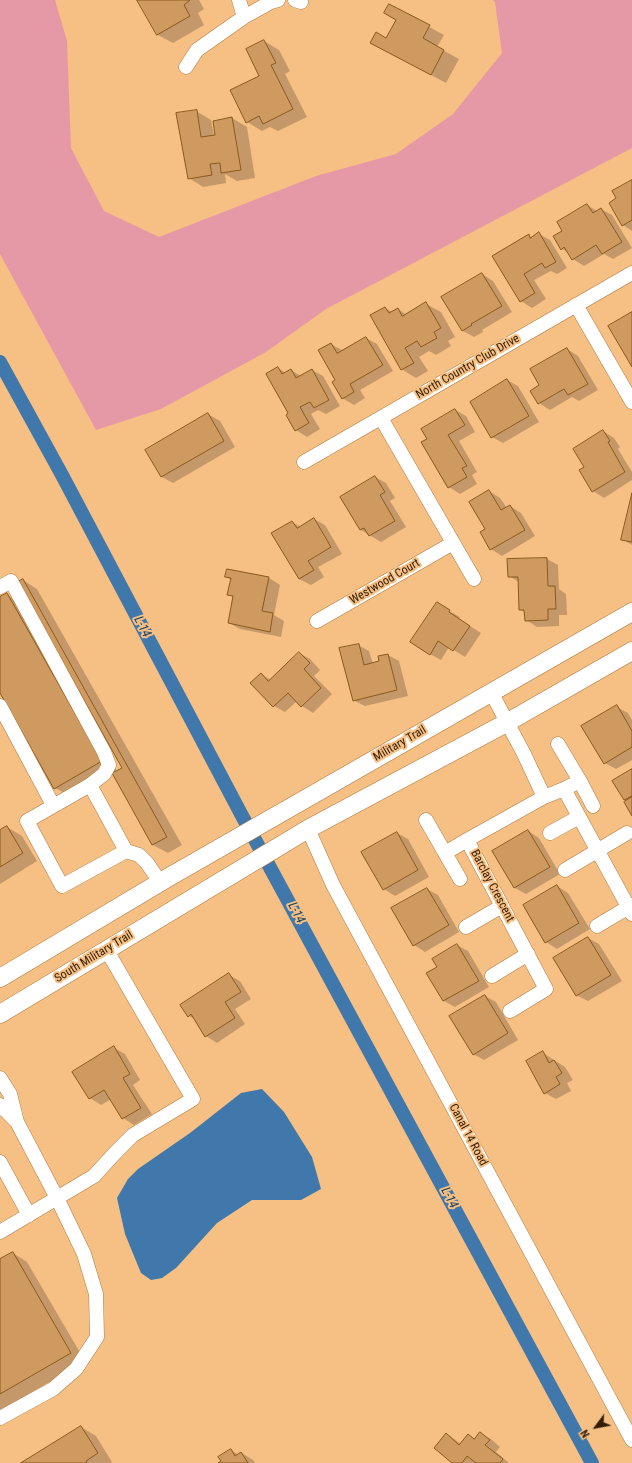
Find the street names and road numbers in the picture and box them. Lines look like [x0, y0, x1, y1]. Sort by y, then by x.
street label: North Country Club Drive [414, 332, 522, 402]
street label: Westwood Court [348, 556, 422, 608]
street label: Military Trail [371, 723, 429, 765]
street label: Barclay Crescent [467, 848, 517, 924]
street label: South Military Trail [52, 928, 136, 986]
street label: Canal 14 Road [446, 1101, 490, 1169]

